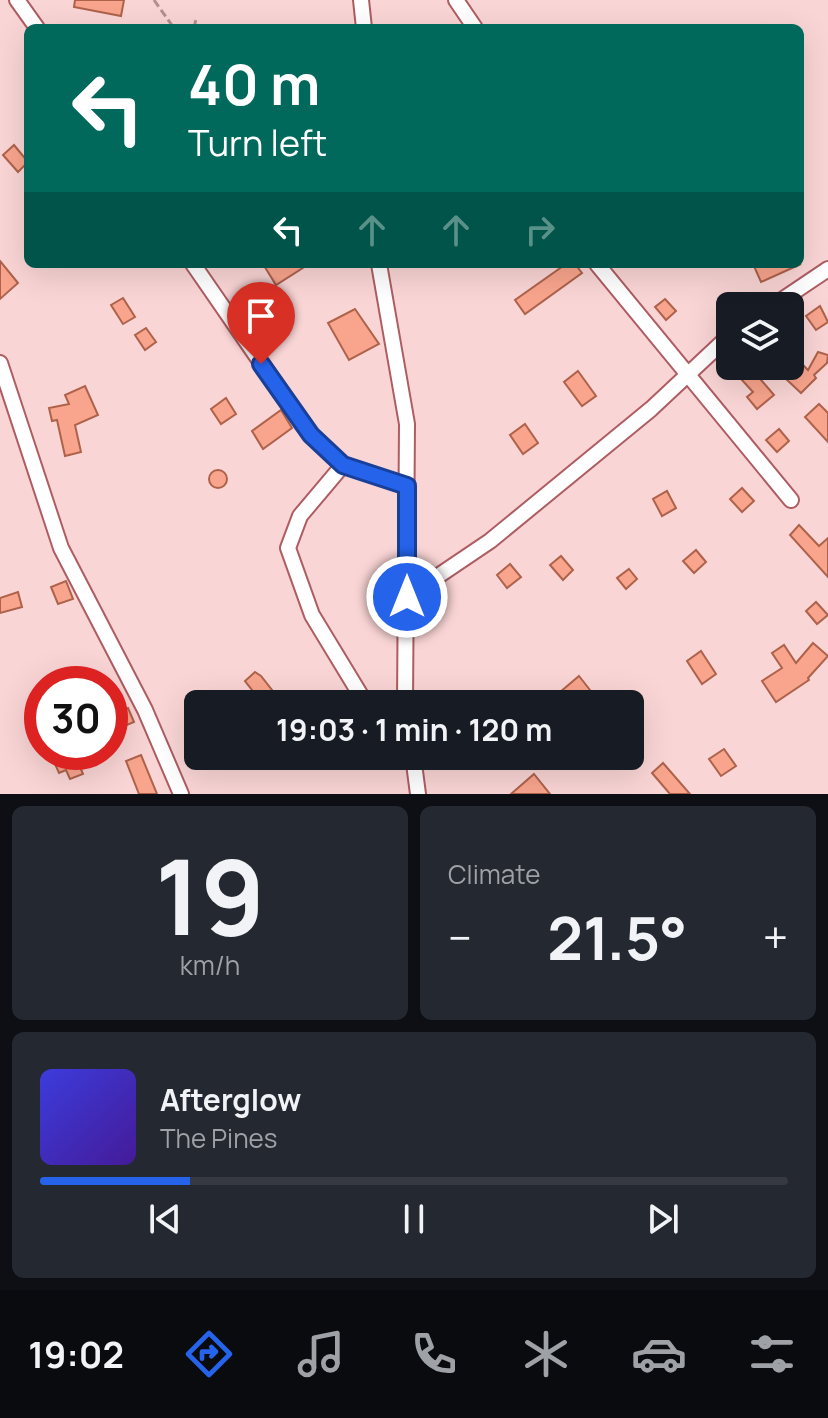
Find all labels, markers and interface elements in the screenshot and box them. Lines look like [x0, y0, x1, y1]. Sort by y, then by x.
text: 40 m [188, 45, 320, 122]
icon: left [56, 56, 160, 160]
text: Turn left [188, 118, 327, 167]
icon: left [266, 208, 310, 252]
icon: ahead [350, 208, 394, 252]
icon: ahead [434, 208, 478, 252]
icon: right [518, 208, 562, 252]
pin [227, 282, 295, 364]
map controls [716, 292, 804, 380]
button: layers [716, 292, 804, 380]
icon: arrive [239, 294, 283, 338]
position arrow [365, 555, 449, 639]
speed limit sign: 30 [24, 666, 128, 770]
text: 19:03 · 1 min · 120 m [276, 709, 552, 750]
text: 19 [155, 824, 265, 966]
text: Climate [448, 856, 540, 892]
text: 21.5° [547, 896, 687, 978]
text: − [448, 907, 472, 967]
text: + [763, 907, 788, 967]
text: km/h [180, 947, 240, 983]
text: Afterglow [160, 1079, 301, 1120]
text: The Pines [160, 1120, 277, 1156]
icon: previous [143, 1197, 187, 1241]
icon: pause [392, 1197, 436, 1241]
icon: next [641, 1197, 685, 1241]
icon: directions [181, 1326, 237, 1382]
icon: music [293, 1326, 349, 1382]
icon: phone [406, 1326, 462, 1382]
icon: climate [518, 1326, 574, 1382]
icon: car [631, 1326, 687, 1382]
icon: filters [744, 1326, 800, 1382]
text: 19:02 [28, 1330, 124, 1379]

